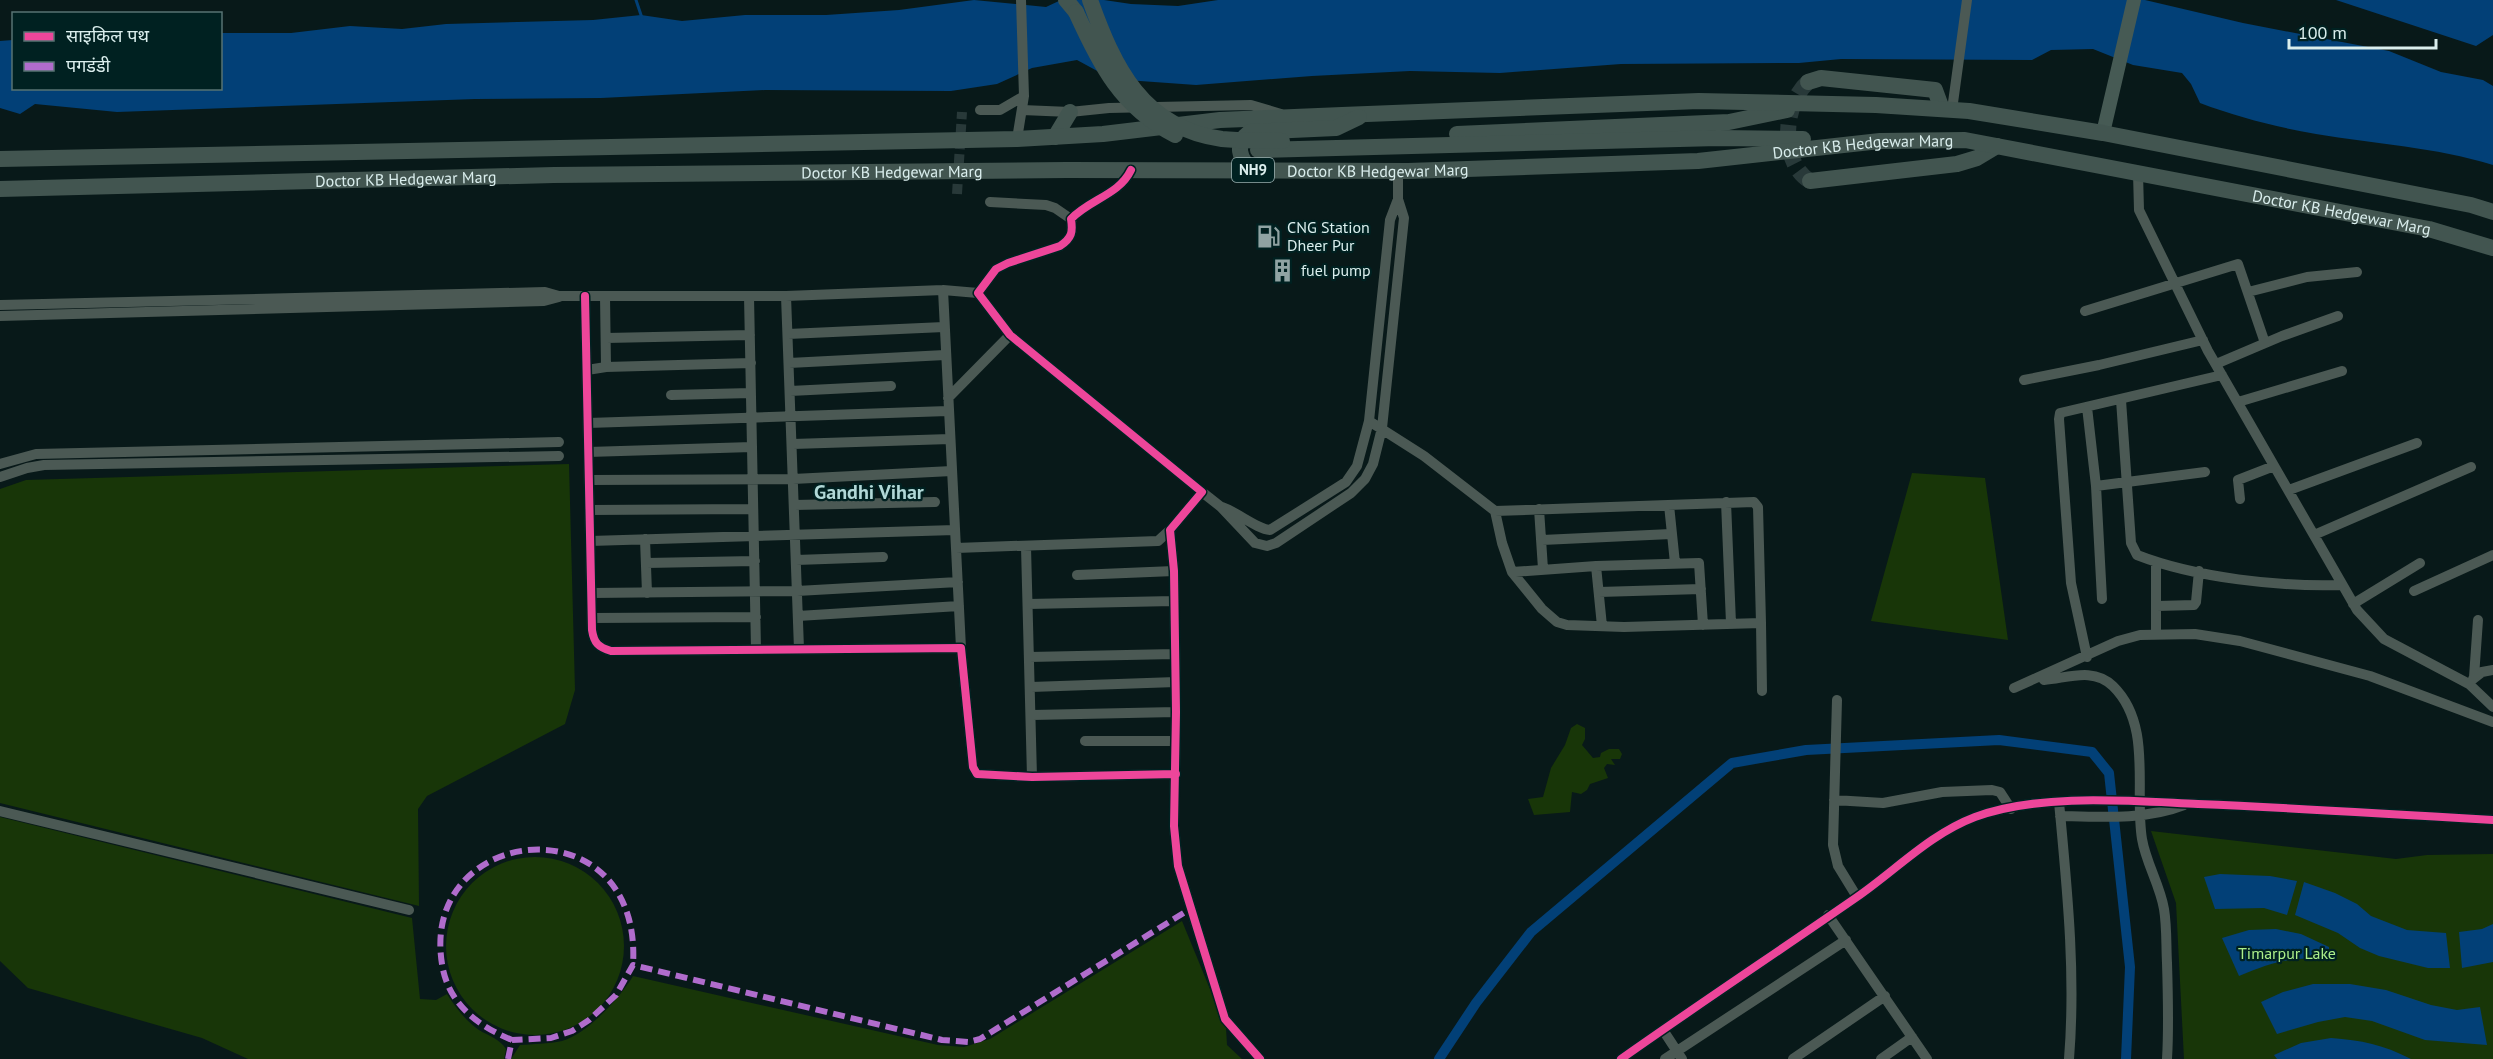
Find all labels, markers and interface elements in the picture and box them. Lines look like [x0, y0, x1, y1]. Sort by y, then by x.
legend [12, 12, 222, 90]
scale bar [2289, 12, 2436, 50]
text: 100 m [2298, 21, 2347, 44]
text: साइकिल पथ [66, 24, 149, 47]
text: पगडंडी [66, 54, 111, 77]
street label: Doctor KB Hedgewar Marg [1771, 130, 1953, 163]
road number: NH9 [1232, 158, 1274, 182]
street label: Doctor KB Hedgewar Marg [1287, 159, 1469, 181]
street label: Doctor KB Hedgewar Marg [801, 161, 983, 183]
street label: Doctor KB Hedgewar Marg [315, 166, 497, 191]
street label: Doctor KB Hedgewar Marg [2251, 185, 2433, 239]
place label: CNG Station Dheer Pur [1287, 217, 1370, 255]
fuel station icon: CNG Station Dheer Pur [1256, 223, 1282, 249]
building icon: fuel pump [1270, 257, 1296, 283]
place label: fuel pump [1301, 260, 1371, 280]
district label: Gandhi Vihar [814, 479, 924, 505]
park label: Timarpur Lake [2238, 943, 2336, 963]

